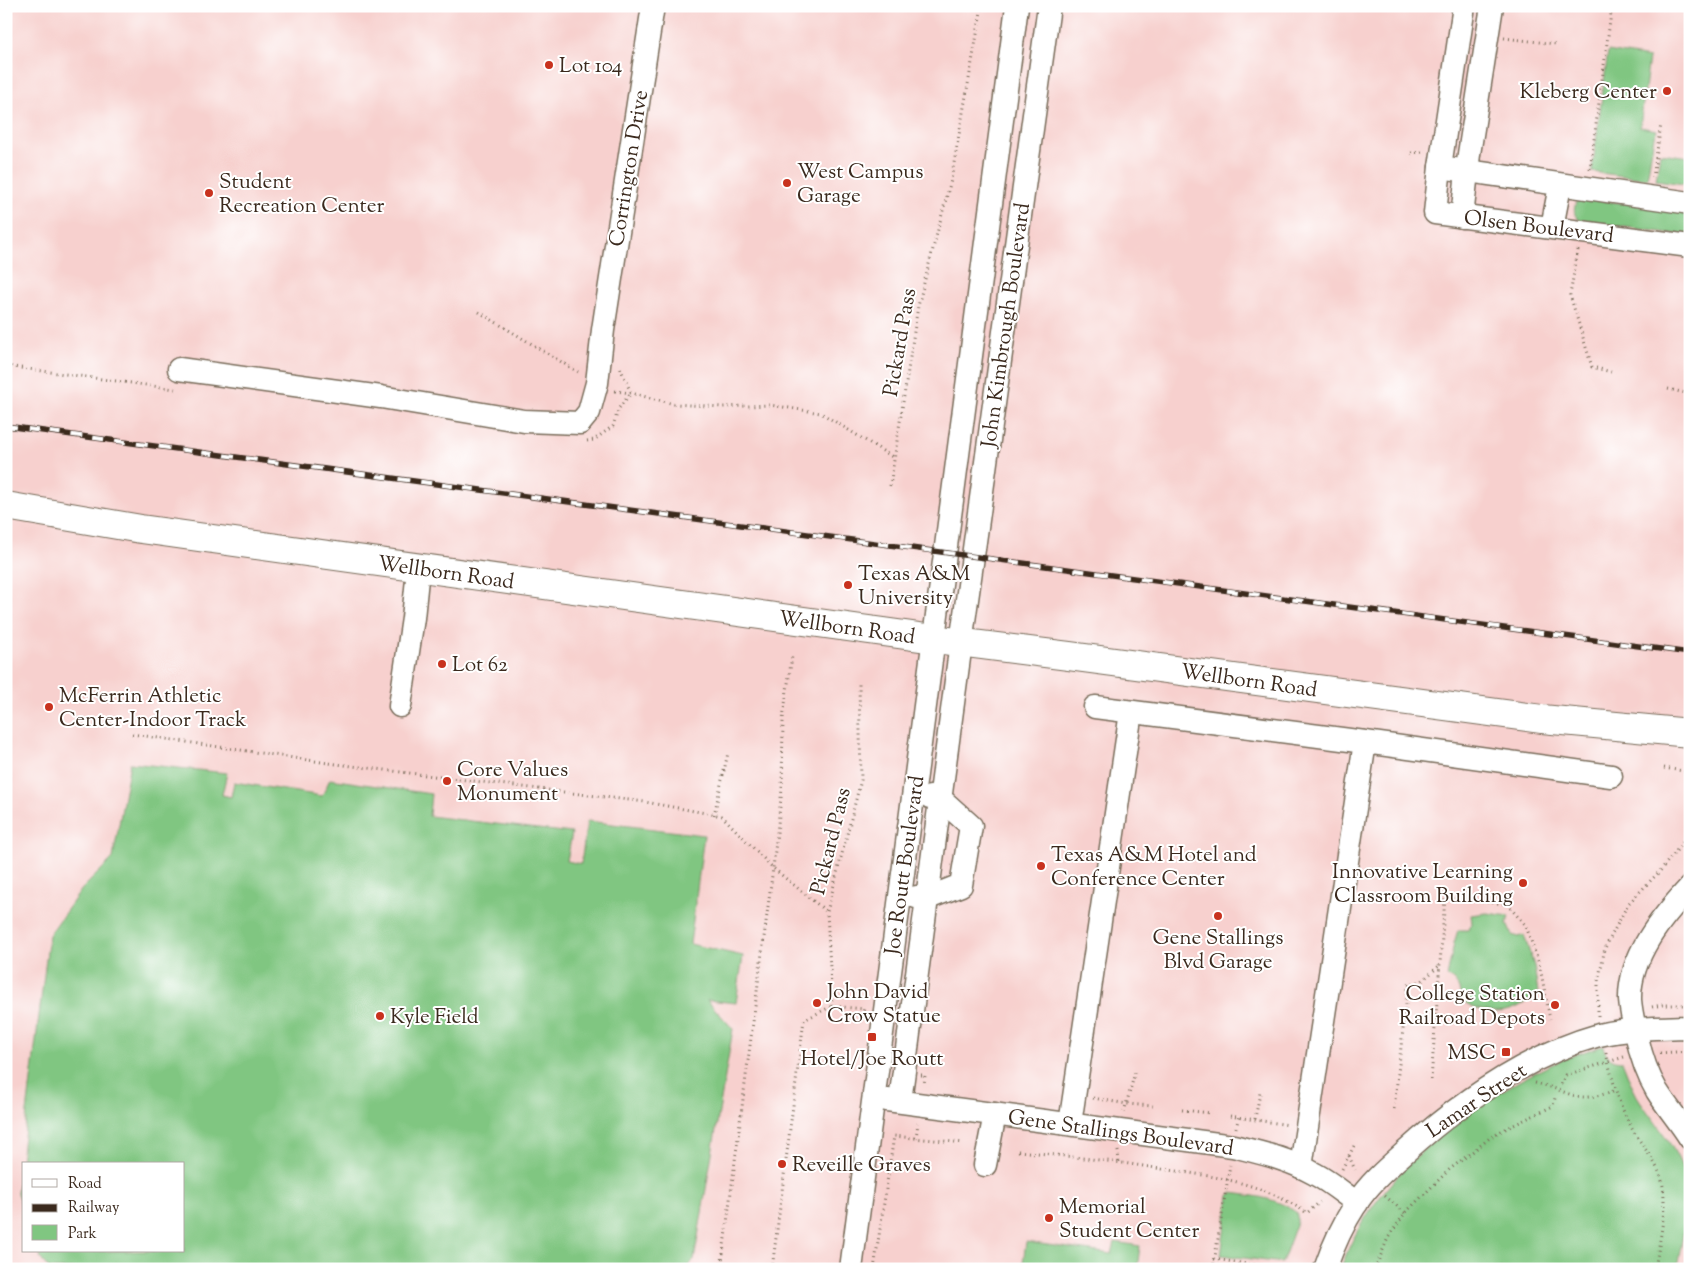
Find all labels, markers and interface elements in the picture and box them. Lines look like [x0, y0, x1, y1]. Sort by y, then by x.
place label: Lot 104 [559, 52, 622, 82]
marker: Lot 104 [543, 59, 555, 71]
place label: Kleberg Center [1520, 78, 1657, 108]
marker: Kleberg Center [1661, 85, 1673, 97]
street label: Corrington Drive [603, 88, 657, 249]
place label: West Campus Garage [797, 158, 923, 212]
place label: Student Recreation Center [219, 168, 385, 222]
marker: West Campus Garage [781, 177, 793, 189]
marker: Student Recreation Center [203, 187, 215, 199]
street label: John Kimbrough Boulevard [975, 201, 1039, 451]
street label: Olsen Boulevard [1462, 204, 1616, 252]
street label: Pickard Pass [877, 286, 925, 399]
street label: Wellborn Road [375, 550, 516, 598]
place label: Texas A&M University [858, 560, 970, 614]
marker: Texas A&M University [842, 579, 854, 591]
street label: Wellborn Road [776, 605, 917, 653]
place label: Lot 62 [452, 651, 508, 681]
marker: Lot 62 [436, 658, 448, 670]
street label: Wellborn Road [1178, 658, 1319, 706]
place label: McFerrin Athletic Center-Indoor Track [59, 682, 247, 736]
marker: McFerrin Athletic Center-Indoor Track [43, 701, 55, 713]
place label: Core Values Monument [457, 756, 568, 810]
street label: Joe Routt Boulevard [878, 774, 933, 958]
marker: Core Values Monument [441, 775, 453, 787]
street label: Pickard Pass [804, 785, 860, 898]
place label: Texas A&M Hotel and Conference Center [1051, 841, 1257, 895]
place label: Innovative Learning Classroom Building [1332, 858, 1513, 912]
marker: Texas A&M Hotel and Conference Center [1035, 860, 1047, 872]
marker: Innovative Learning Classroom Building [1517, 877, 1529, 889]
marker: Gene Stallings Blvd Garage [1212, 910, 1224, 922]
place label: Gene Stallings Blvd Garage [1152, 924, 1284, 978]
place label: John David Crow Statue [826, 978, 941, 1032]
place label: College Station Railroad Depots [1399, 980, 1545, 1034]
marker: John David Crow Statue [811, 997, 823, 1009]
marker: College Station Railroad Depots [1549, 999, 1561, 1011]
place label: Kyle Field [390, 1003, 479, 1033]
marker: Kyle Field [374, 1010, 386, 1022]
marker: Hotel/Joe Routt [866, 1031, 878, 1043]
place label: MSC [1448, 1039, 1496, 1069]
place label: Hotel/Joe Routt [800, 1045, 944, 1075]
marker: MSC [1500, 1046, 1512, 1058]
street label: Lamar Street [1421, 1057, 1533, 1146]
street label: Gene Stallings Boulevard [1006, 1103, 1236, 1165]
place label: Reveille Graves [792, 1151, 931, 1181]
marker: Reveille Graves [776, 1158, 788, 1170]
legend [22, 1162, 185, 1252]
text: Road [68, 1174, 102, 1195]
place label: Memorial Student Center [1059, 1193, 1199, 1247]
text: Railway [68, 1198, 120, 1219]
marker: Memorial Student Center [1043, 1212, 1055, 1224]
text: Park [68, 1224, 97, 1245]

